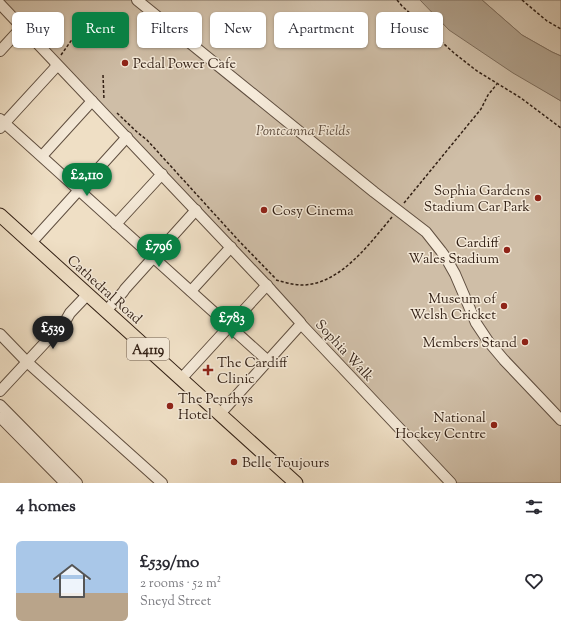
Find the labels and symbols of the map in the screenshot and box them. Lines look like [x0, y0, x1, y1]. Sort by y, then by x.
place label: Pedal Power Cafe [133, 55, 236, 75]
marker: Pedal Power Cafe [120, 58, 130, 68]
park label: Pontcanna Fields [256, 122, 350, 142]
pin: £2,110 [54, 163, 120, 197]
place label: Sophia Gardens Stadium Car Park [424, 182, 530, 218]
marker: Sophia Gardens Stadium Car Park [533, 193, 543, 203]
place label: Cosy Cinema [272, 202, 354, 222]
marker: Cosy Cinema [259, 205, 269, 215]
pin: £796 [135, 234, 183, 268]
place label: Cardiff Wales Stadium [408, 234, 500, 270]
marker: Cardiff Wales Stadium [502, 245, 512, 255]
street label: Cathedral Road [62, 251, 146, 330]
place label: Museum of Welsh Cricket [410, 290, 497, 326]
marker: Museum of Welsh Cricket [499, 301, 509, 311]
pin: £783 [208, 306, 256, 340]
pin: £539 [29, 316, 77, 350]
street label: Sophia Walk [310, 316, 378, 387]
place label: Members Stand [423, 334, 517, 354]
marker: Members Stand [520, 337, 530, 347]
road number: A4119 [127, 338, 169, 360]
place label: The Cardiff Clinic [217, 354, 289, 390]
marker: The Cardiff Clinic [202, 364, 214, 376]
place label: The Penrhys Hotel [178, 390, 253, 426]
marker: The Penrhys Hotel [165, 401, 175, 411]
place label: National Hockey Centre [395, 409, 486, 445]
marker: National Hockey Centre [489, 420, 499, 430]
place label: Belle Toujours [242, 454, 329, 474]
marker: Belle Toujours [229, 457, 239, 467]

